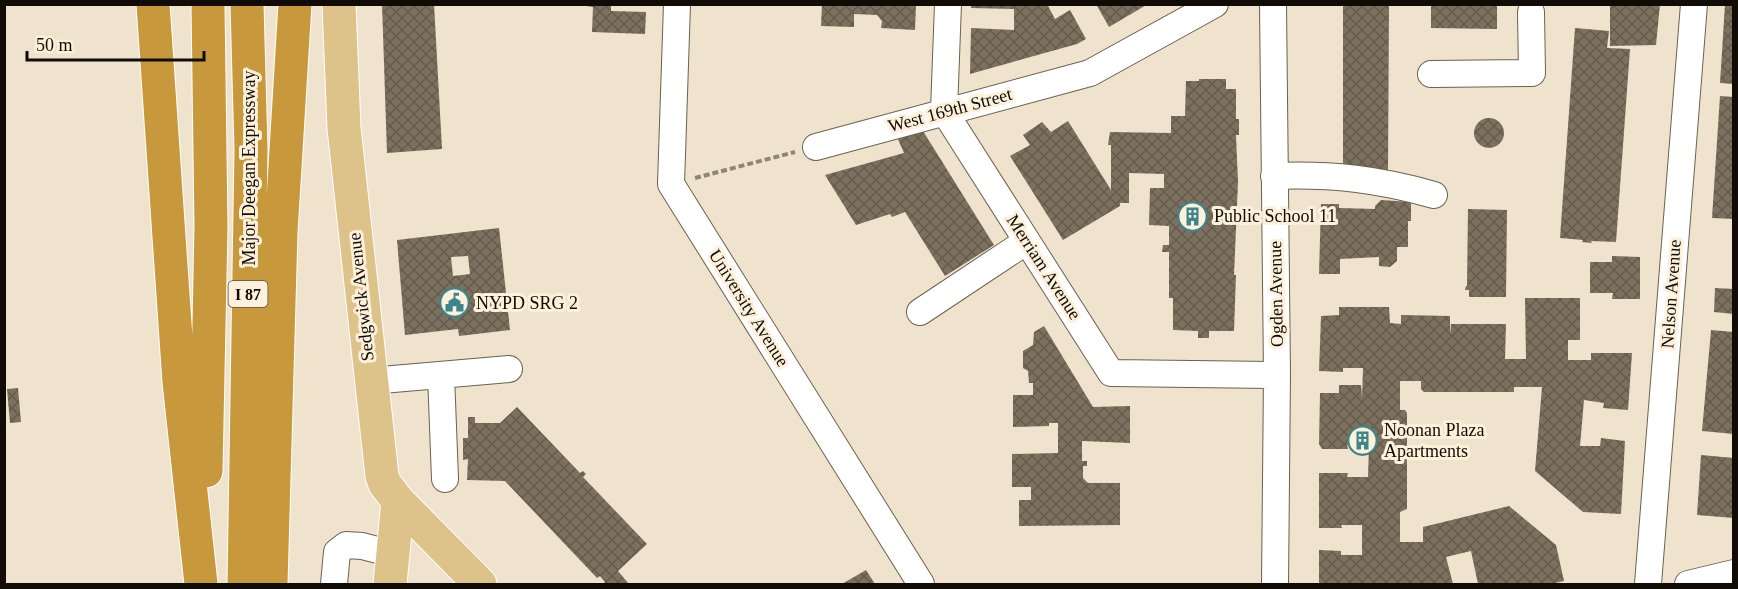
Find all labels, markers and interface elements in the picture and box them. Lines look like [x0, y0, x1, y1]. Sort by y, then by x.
scale bar [27, 24, 204, 62]
text: 50 m [36, 35, 73, 55]
street label: Major Deegan Expressway [239, 71, 259, 265]
street label: West 169th Street [886, 84, 1014, 136]
building icon: Public School 11 [1177, 200, 1209, 232]
place label: Public School 11 [1214, 206, 1336, 226]
street label: Merriam Avenue [1003, 211, 1085, 323]
street label: Sedgwick Avenue [344, 232, 378, 362]
street label: Nelson Avenue [1657, 239, 1685, 349]
street label: Ogden Avenue [1265, 241, 1287, 347]
street label: University Avenue [705, 246, 793, 370]
road number: I 87 [228, 281, 268, 307]
public building icon: NYPD SRG 2 [439, 287, 471, 319]
place label: NYPD SRG 2 [476, 293, 578, 313]
place label: Noonan Plaza Apartments [1384, 420, 1484, 461]
building icon: Noonan Plaza Apartments [1347, 424, 1379, 456]

